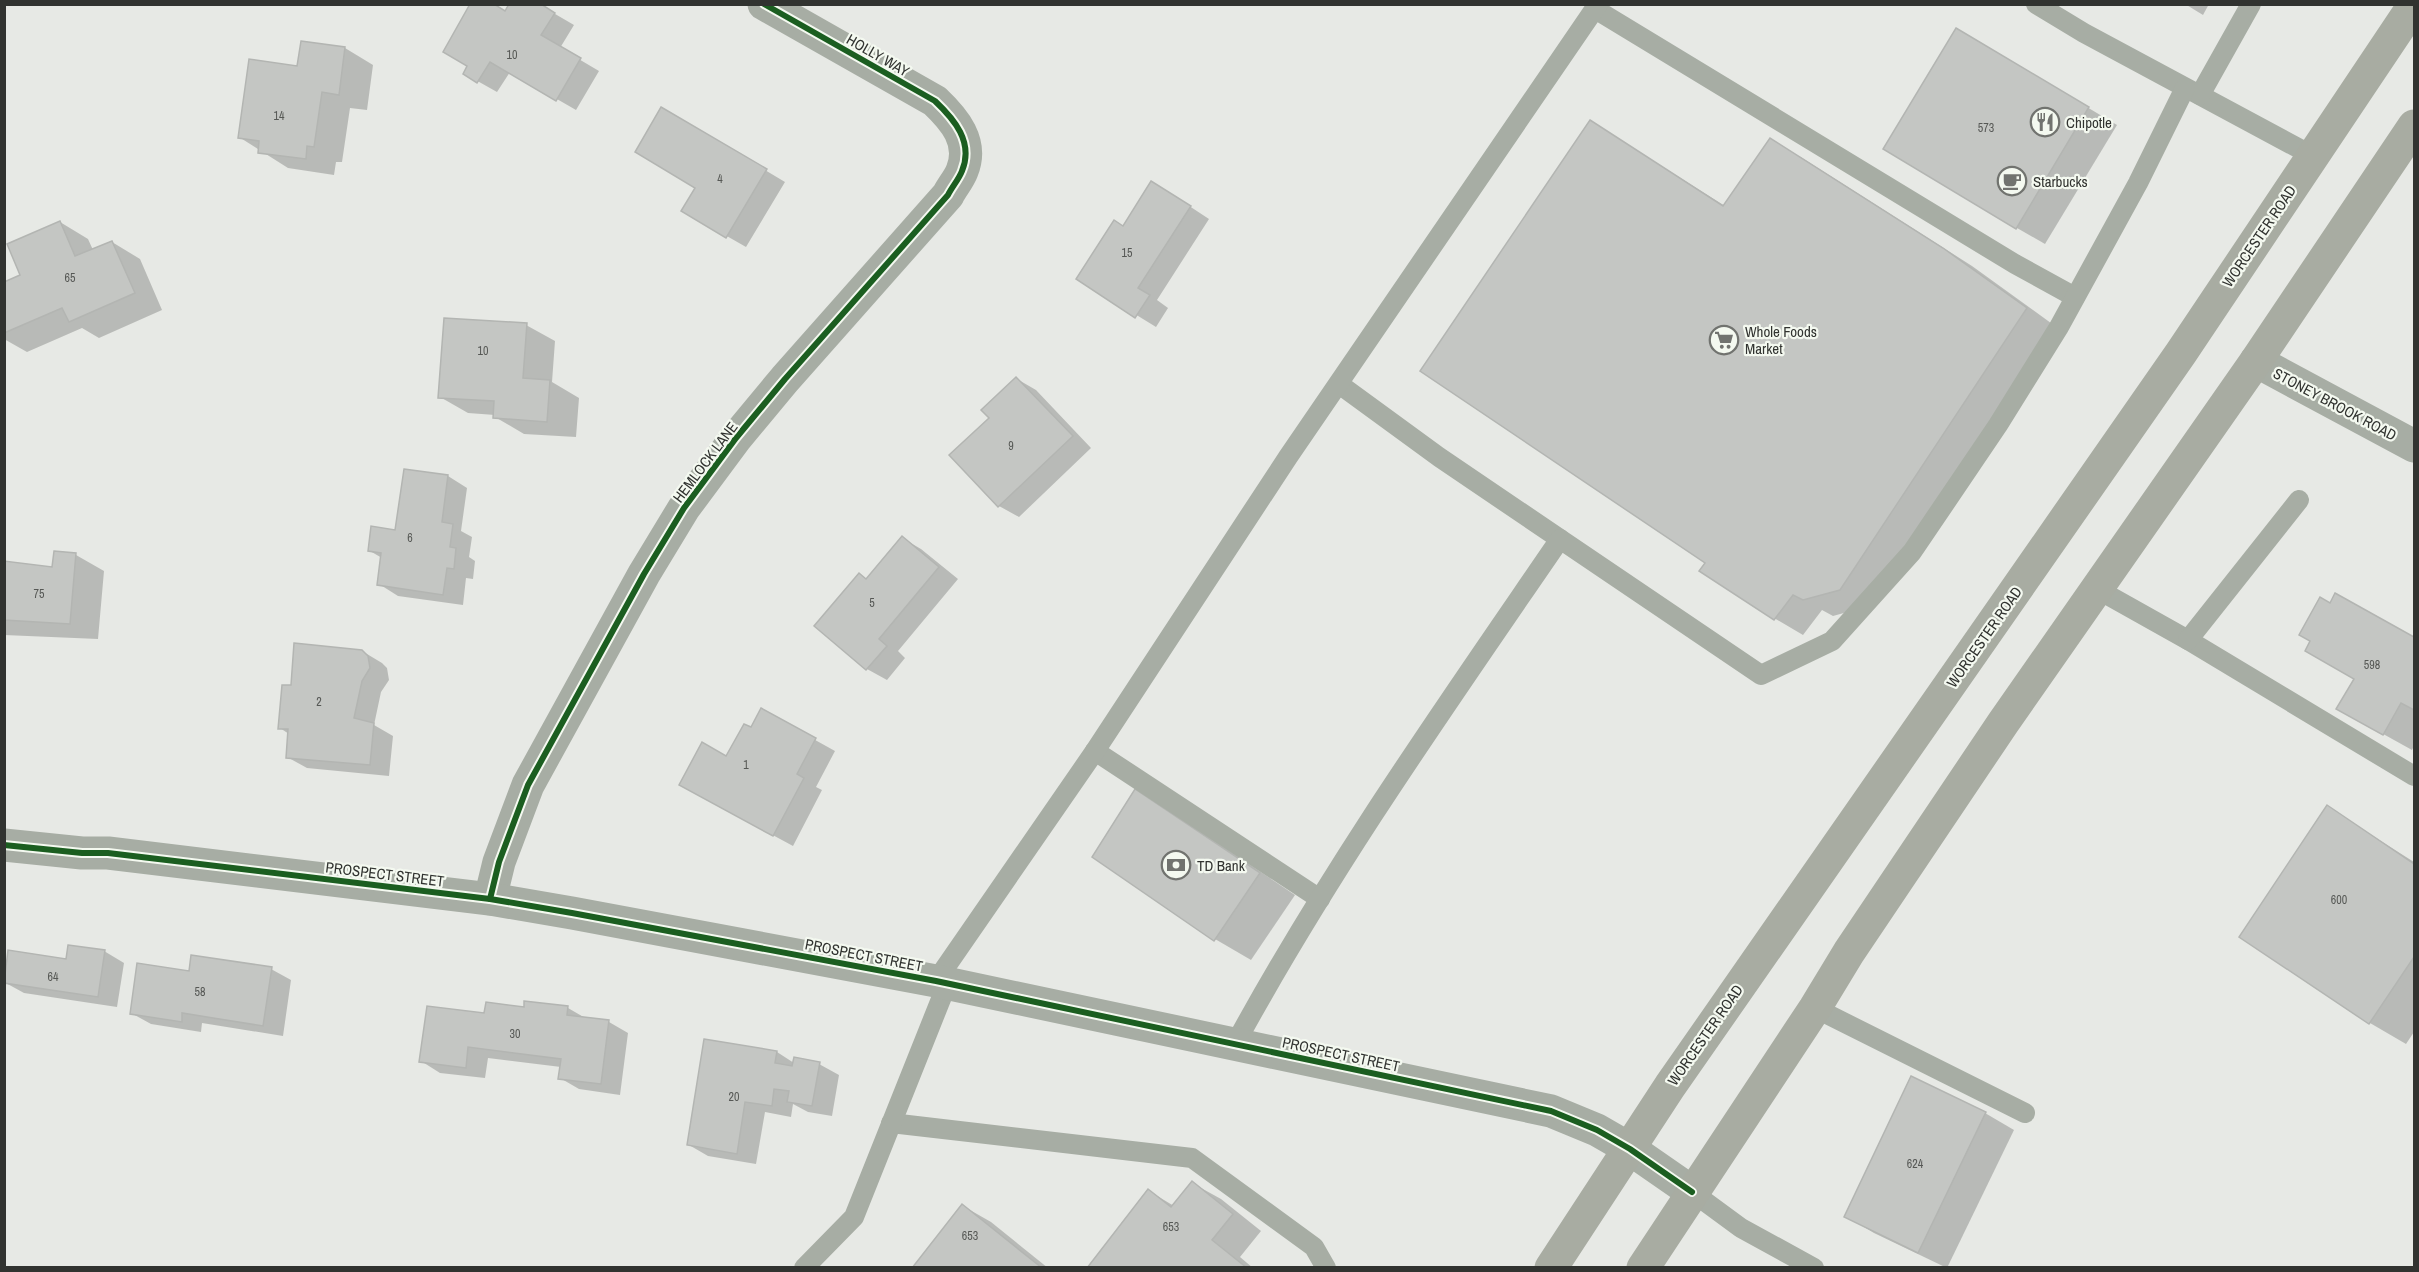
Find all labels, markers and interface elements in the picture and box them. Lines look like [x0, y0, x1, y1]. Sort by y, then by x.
street label: HOLLY WAY [843, 29, 914, 82]
house number: 10 [507, 47, 517, 63]
restaurant icon: Chipotle [2029, 106, 2061, 138]
house number: 14 [274, 108, 285, 124]
place label: Chipotle [2066, 112, 2112, 133]
house number: 573 [1978, 120, 1994, 136]
cafe icon: Starbucks [1996, 165, 2028, 197]
house number: 4 [717, 171, 723, 187]
place label: Starbucks [2033, 171, 2088, 192]
street label: WORCESTER ROAD [2217, 181, 2301, 291]
house number: 15 [1122, 245, 1133, 261]
house number: 65 [65, 270, 76, 286]
place label: Whole Foods Market [1745, 321, 1817, 359]
supermarket icon: Whole Foods Market [1708, 324, 1740, 356]
house number: 10 [478, 343, 488, 359]
street label: STONEY BROOK ROAD [2270, 363, 2401, 445]
street label: HEMLOCK LANE [668, 417, 742, 507]
house number: 9 [1008, 438, 1014, 454]
house number: 6 [407, 530, 413, 546]
street label: WORCESTER ROAD [1941, 582, 2027, 692]
house number: 75 [34, 586, 45, 602]
house number: 5 [869, 595, 875, 611]
house number: 598 [2364, 657, 2380, 673]
house number: 2 [316, 694, 322, 710]
house number: 1 [743, 757, 749, 773]
bank icon: TD Bank [1160, 849, 1192, 881]
place label: TD Bank [1197, 855, 1246, 876]
street label: PROSPECT STREET [324, 856, 446, 892]
house number: 600 [2331, 892, 2347, 908]
street label: PROSPECT STREET [803, 933, 925, 977]
house number: 64 [48, 969, 59, 985]
street label: WORCESTER ROAD [1662, 980, 1748, 1090]
house number: 58 [195, 984, 205, 1000]
house number: 30 [510, 1026, 520, 1042]
street label: PROSPECT STREET [1280, 1031, 1402, 1077]
house number: 20 [729, 1089, 739, 1105]
house number: 624 [1907, 1156, 1924, 1172]
house number: 653 [1163, 1219, 1179, 1235]
house number: 653 [962, 1228, 978, 1244]

